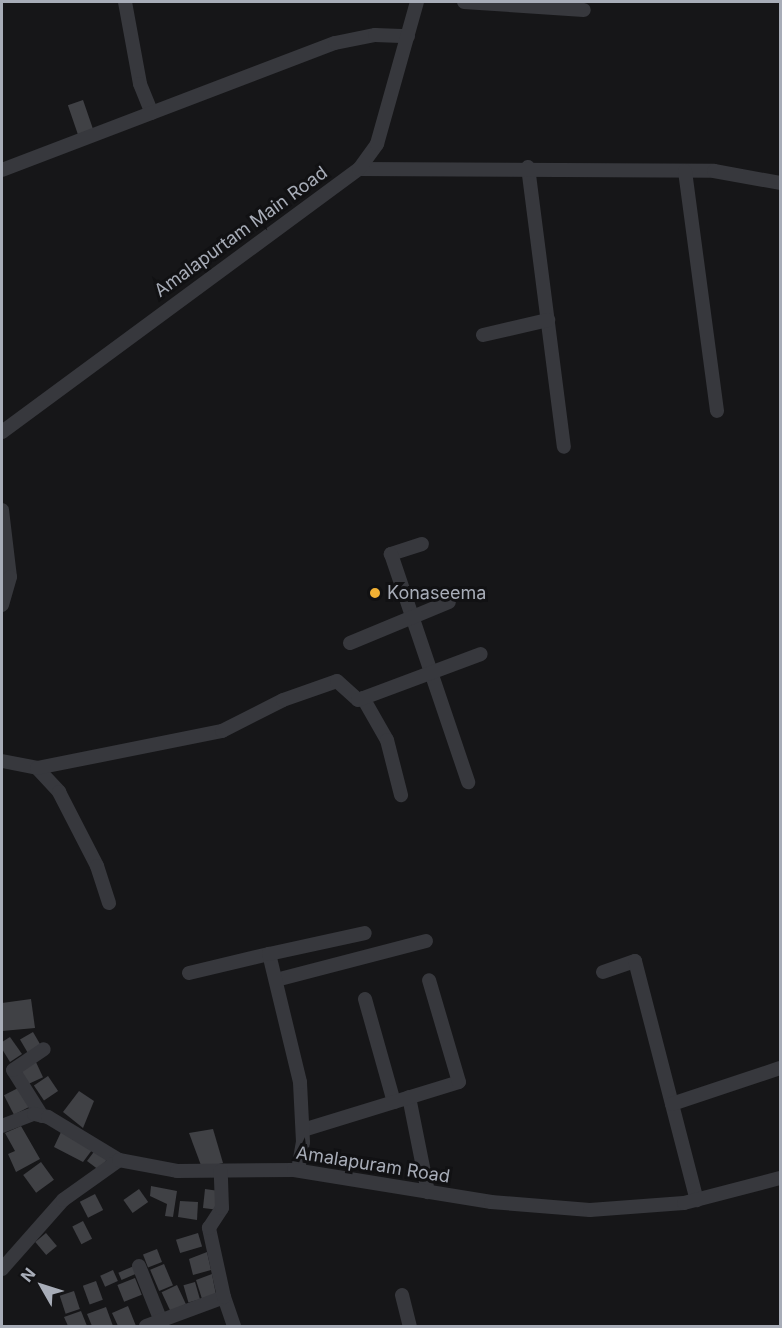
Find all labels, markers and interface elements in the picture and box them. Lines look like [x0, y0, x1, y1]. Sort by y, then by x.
street label: Amalapurtam Main Road [150, 162, 332, 302]
place label: Konaseema [387, 582, 486, 604]
marker: Konaseema [368, 586, 382, 600]
street label: Amalapuram Road [294, 1142, 452, 1188]
north arrow [12, 1256, 72, 1316]
text: N [16, 1264, 40, 1286]

